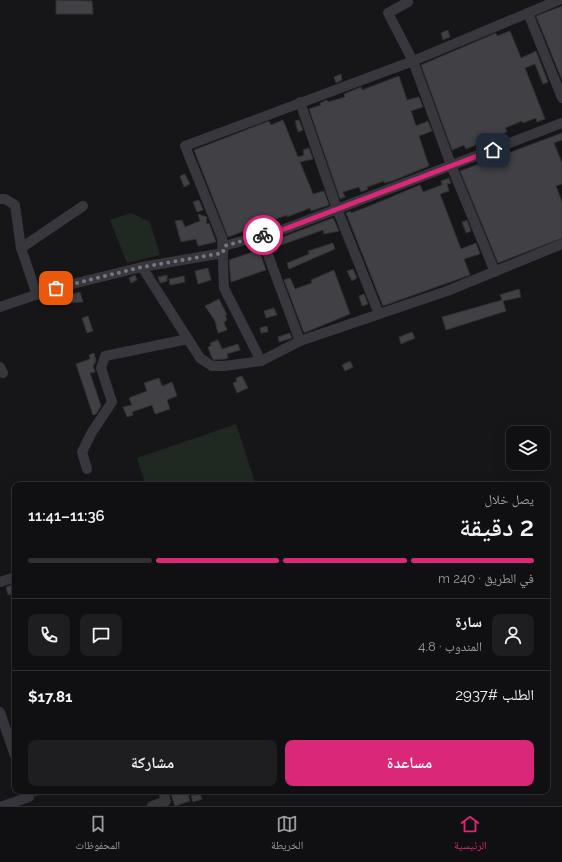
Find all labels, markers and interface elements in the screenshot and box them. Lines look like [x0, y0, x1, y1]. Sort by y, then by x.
pin [476, 133, 510, 167]
icon: home [482, 139, 504, 161]
courier [243, 215, 283, 255]
icon: bike [252, 224, 274, 246]
pin [39, 271, 73, 305]
icon: bag [45, 277, 67, 299]
map controls [506, 426, 550, 470]
button: layers [506, 426, 550, 470]
text: يصل خلال [484, 492, 534, 507]
text: 11:36–11:41 [28, 507, 105, 525]
text: 2 دقيقة [459, 512, 534, 542]
text: في الطريق · 240 m [438, 571, 534, 586]
text: سارة [455, 613, 482, 631]
button: phone [28, 614, 70, 656]
button: chat [80, 614, 122, 656]
button: person [492, 614, 534, 656]
text: المندوب · 4.8 [418, 639, 482, 654]
text: الطلب #2937 [455, 686, 534, 704]
text: $17.81 [28, 688, 72, 706]
button: مشاركة [28, 740, 277, 786]
button: مساعدة [285, 740, 534, 786]
tab: المحفوظات [75, 813, 120, 856]
tab: الخريطة [271, 813, 303, 856]
tab: الرئيسية [454, 813, 487, 856]

